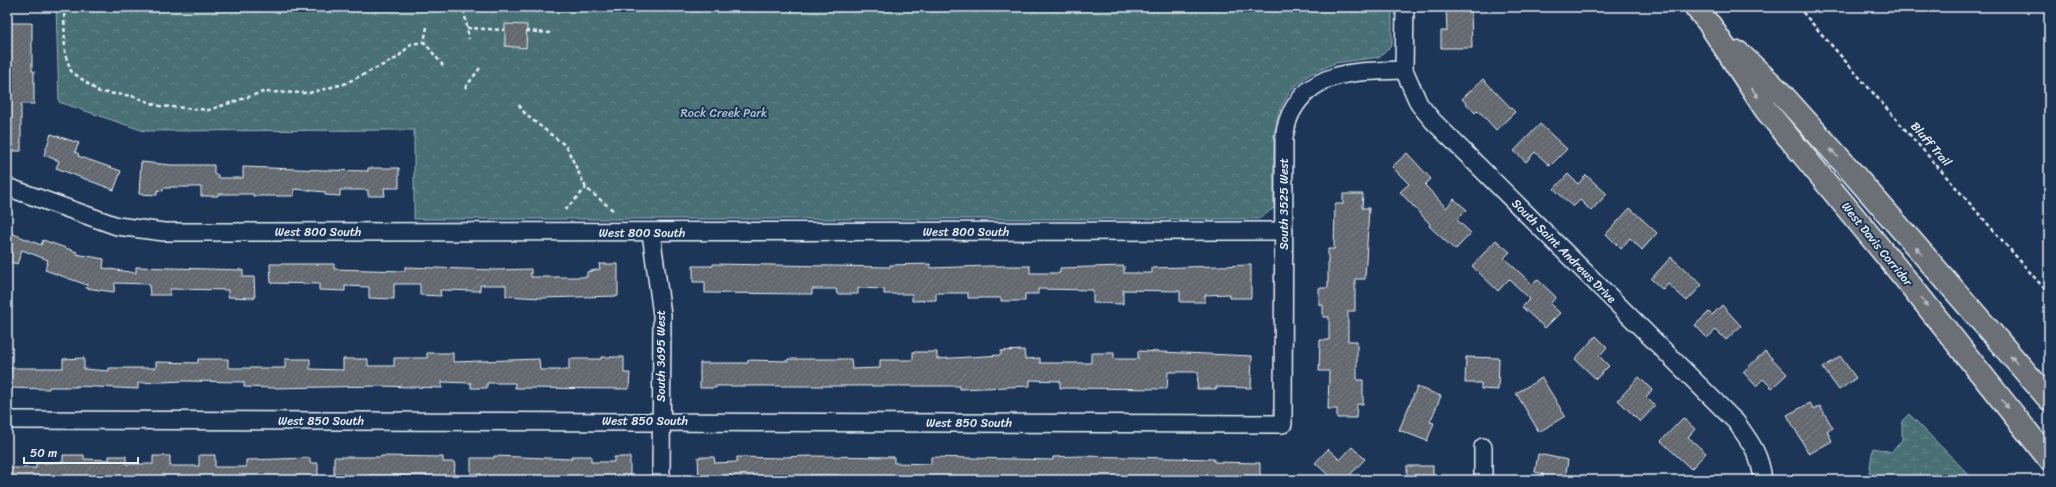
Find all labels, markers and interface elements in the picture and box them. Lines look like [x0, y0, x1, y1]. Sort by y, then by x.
one-way arrow [1751, 87, 1758, 98]
park label: Rock Creek Park [681, 102, 767, 124]
street label: Bluff Trail [1905, 116, 1957, 172]
one-way arrow [1830, 148, 1839, 158]
street label: South 3525 West [1273, 158, 1295, 250]
street label: South Saint Andrews Drive [1506, 193, 1622, 309]
street label: West Davis Corridor [1836, 197, 1919, 292]
street label: West 800 South [275, 221, 361, 243]
street label: West 800 South [923, 221, 1009, 243]
street label: West 800 South [599, 222, 685, 244]
one-way arrow [1915, 247, 1924, 256]
one-way arrow [1920, 297, 1929, 308]
street label: South 3695 West [650, 310, 672, 402]
one-way arrow [2010, 355, 2019, 364]
one-way arrow [2001, 398, 2010, 409]
street label: West 850 South [278, 410, 364, 432]
street label: West 850 South [602, 410, 688, 432]
street label: West 850 South [926, 412, 1012, 434]
scale bar [24, 439, 138, 465]
text: 50 m [30, 442, 57, 464]

